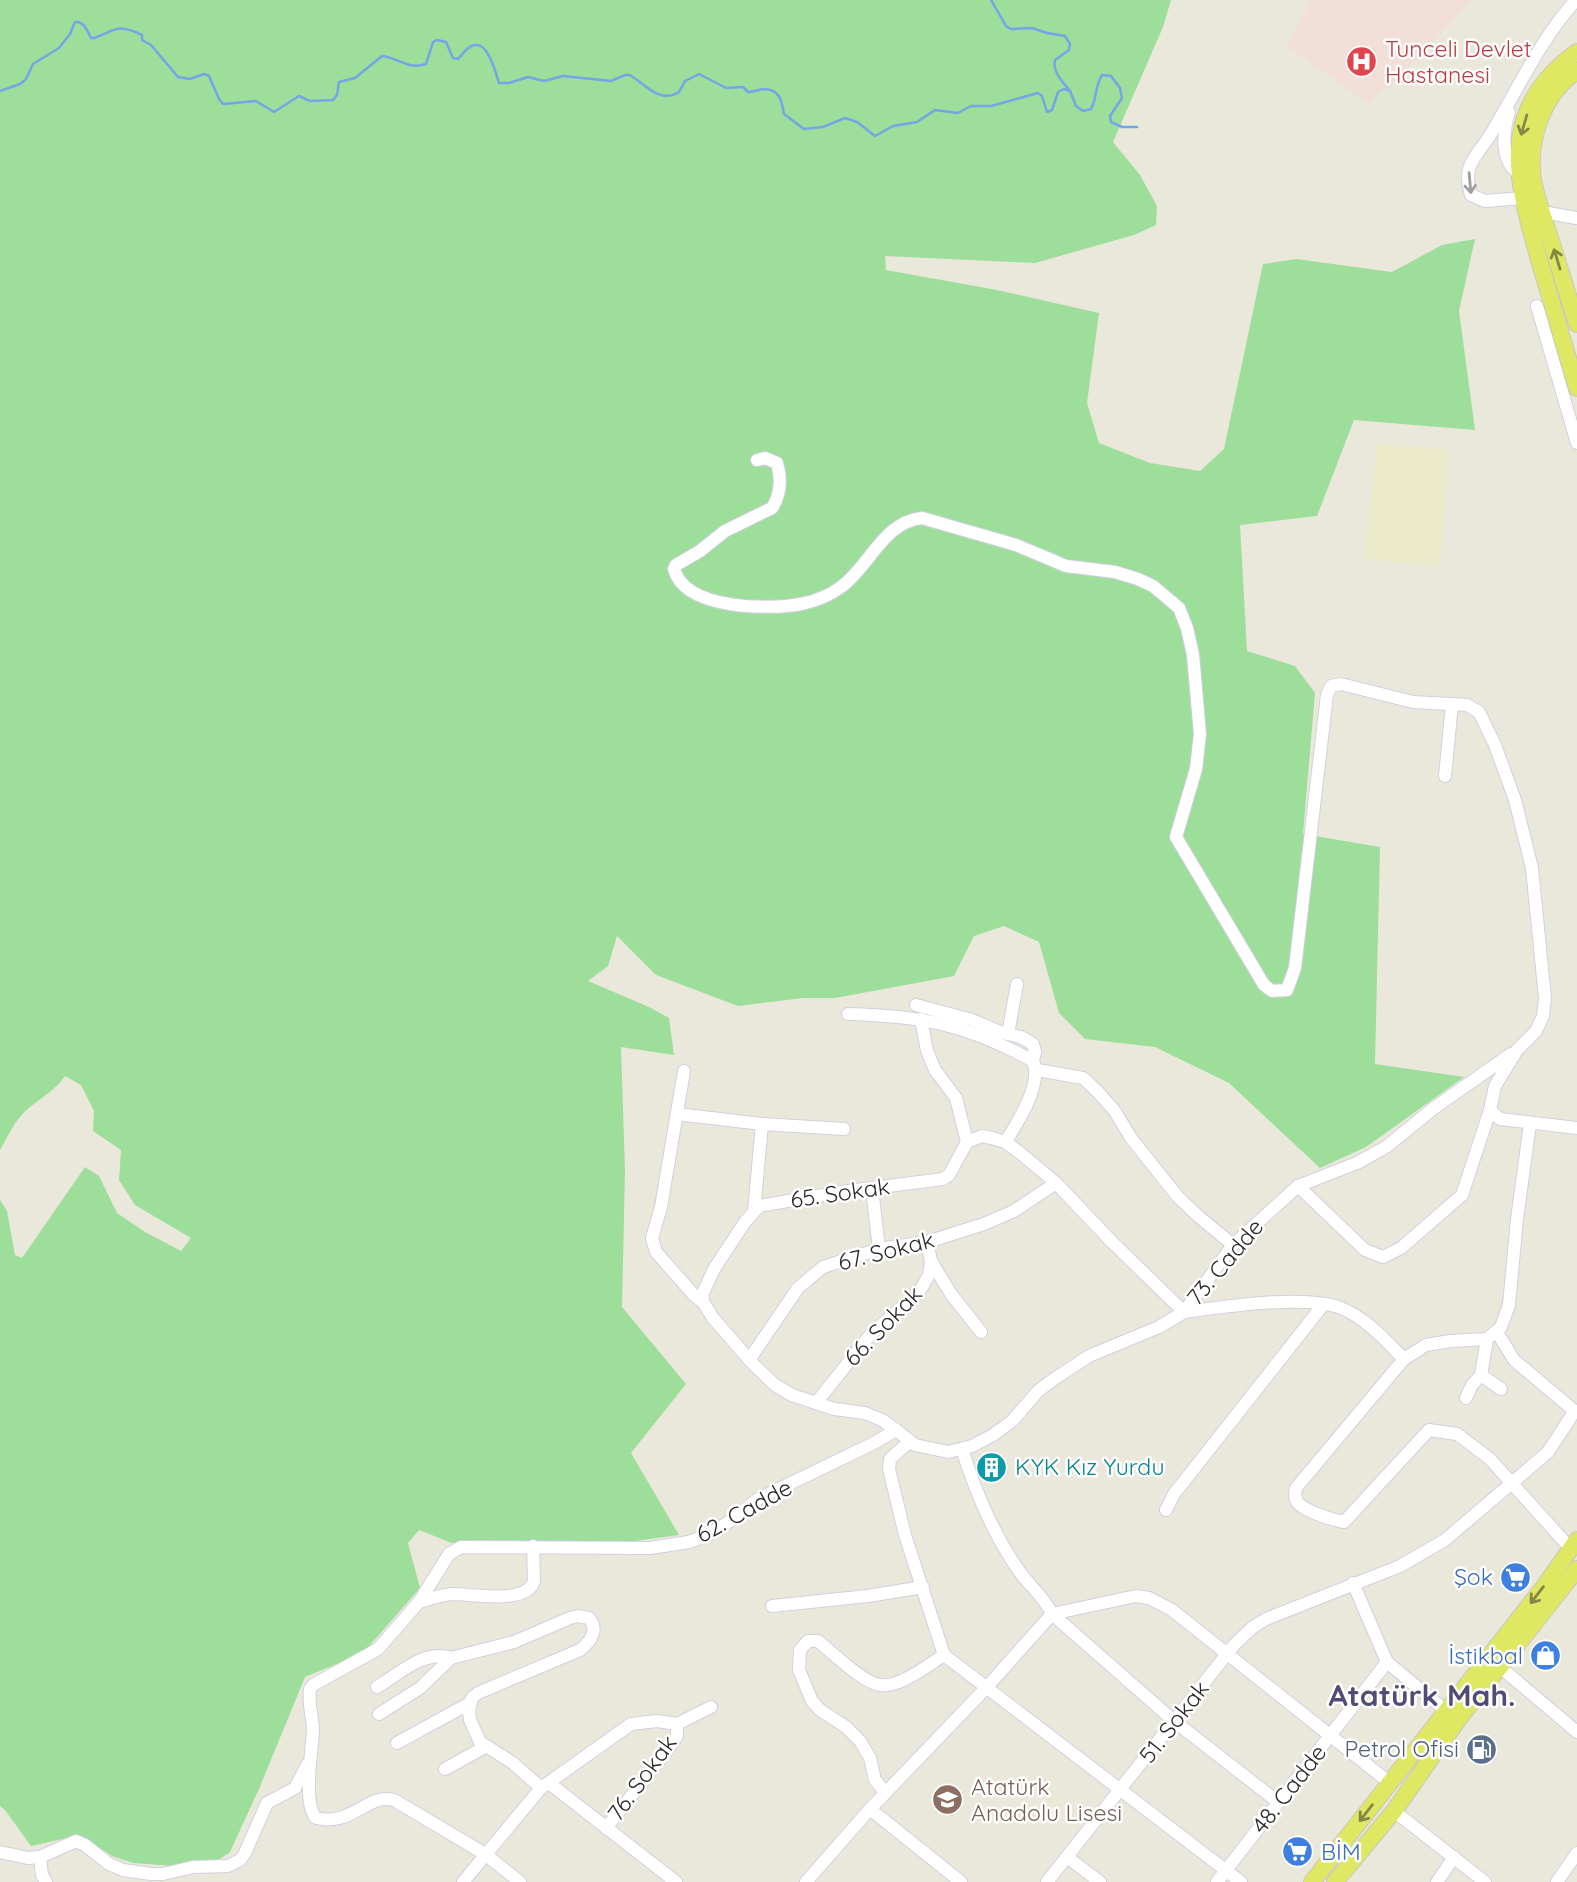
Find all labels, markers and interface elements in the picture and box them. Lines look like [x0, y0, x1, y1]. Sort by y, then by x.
place label: Tunceli Devlet Hastanesi [1385, 34, 1532, 89]
hospital icon: Tunceli Devlet Hastanesi [1345, 45, 1379, 79]
one-way arrow [1516, 113, 1529, 135]
one-way arrow [1464, 172, 1477, 194]
one-way arrow [1549, 248, 1562, 270]
street label: 65. Sokak [788, 1171, 891, 1214]
street label: 73. Cadde [1180, 1212, 1269, 1311]
street label: 67. Sokak [835, 1225, 937, 1276]
street label: 66. Sokak [837, 1279, 928, 1372]
building icon: KYK Kız Yurdu [975, 1450, 1009, 1484]
place label: KYK Kız Yurdu [1015, 1452, 1165, 1481]
street label: 62. Cadde [691, 1472, 797, 1549]
supermarket icon: Şok [1499, 1560, 1533, 1594]
place label: Şok [1454, 1562, 1493, 1591]
one-way arrow [1530, 1586, 1545, 1604]
shop icon: İstikbal [1529, 1639, 1563, 1673]
place label: İstikbal [1448, 1641, 1523, 1670]
street label: 51. Sokak [1132, 1675, 1215, 1769]
district label: Atatürk Mah. [1329, 1676, 1515, 1714]
street label: 76. Sokak [601, 1729, 682, 1826]
fuel station icon: Petrol Ofisi [1465, 1732, 1499, 1766]
place label: Petrol Ofisi [1344, 1734, 1459, 1763]
street label: 48. Cadde [1245, 1738, 1332, 1839]
place label: Atatürk Anadolu Lisesi [971, 1772, 1122, 1827]
school or university icon: Atatürk Anadolu Lisesi [931, 1783, 965, 1817]
one-way arrow [1359, 1803, 1374, 1821]
supermarket icon: BİM [1281, 1835, 1315, 1869]
place label: BİM [1321, 1837, 1361, 1866]

